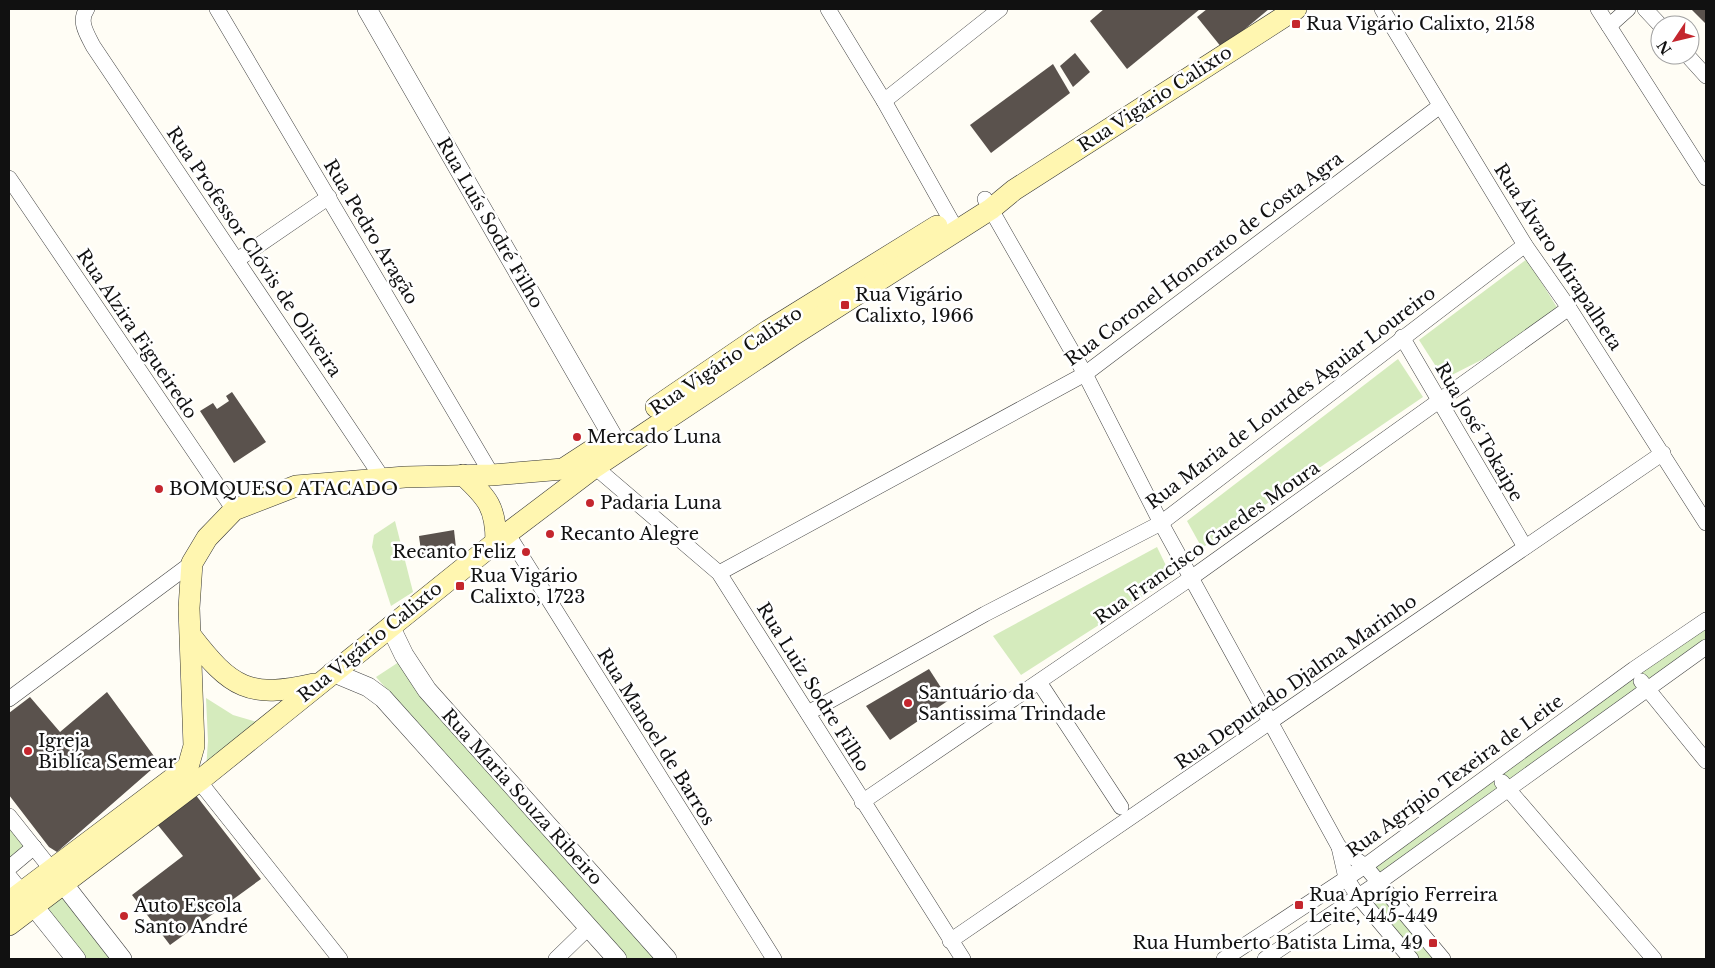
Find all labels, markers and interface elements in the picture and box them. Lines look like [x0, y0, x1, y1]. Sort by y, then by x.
place label: Rua Vigário Calixto, 2158 [1306, 13, 1535, 35]
north arrow [1650, 15, 1700, 65]
marker: Rua Vigário Calixto, 2158 [1290, 18, 1302, 30]
text: N [1653, 37, 1676, 58]
street label: Rua Vigário Calixto [1074, 41, 1236, 157]
street label: Rua Professor Clóvis de Oliveira [162, 123, 346, 381]
street label: Rua Luís Sodré Filho [432, 134, 548, 312]
street label: Rua Coronel Honorato de Costa Agra [1061, 147, 1347, 371]
street label: Rua Pedro Aragão [319, 156, 423, 308]
street label: Rua Álvaro Mirapalheta [1489, 159, 1627, 354]
street label: Rua Alzira Figueiredo [72, 245, 202, 423]
street label: Rua Maria de Lourdes Aguiar Loureiro [1142, 282, 1440, 514]
place label: Rua Vigário Calixto, 1966 [855, 284, 974, 327]
marker: Rua Vigário Calixto, 1966 [839, 299, 851, 311]
street label: Rua Vigário Calixto [646, 302, 806, 420]
street label: Rua José Tokaipe [1430, 359, 1528, 505]
place label: Mercado Luna [587, 426, 721, 448]
marker: Mercado Luna [571, 431, 583, 443]
street label: Rua Francisco Guedes Moura [1090, 457, 1324, 629]
place label: BOMQUESO ATACADO [169, 478, 398, 500]
marker: BOMQUESO ATACADO [153, 483, 165, 495]
place label: Padaria Luna [600, 492, 721, 514]
marker: Padaria Luna [584, 497, 596, 509]
place label: Recanto Alegre [560, 523, 699, 545]
marker: Recanto Alegre [544, 528, 556, 540]
place label: Recanto Feliz [392, 541, 516, 563]
marker: Recanto Feliz [520, 546, 532, 558]
place label: Rua Vigário Calixto, 1723 [470, 565, 585, 608]
street label: Rua Vigário Calixto [294, 577, 446, 707]
marker: Rua Vigário Calixto, 1723 [454, 580, 466, 592]
street label: Rua Deputado Djalma Marinho [1171, 590, 1421, 774]
street label: Rua Luiz Sodre Filho [752, 598, 874, 776]
street label: Rua Manoel de Barros [592, 644, 720, 830]
place label: Santuário da Santissima Trindade [918, 682, 1106, 725]
street label: Rua Agrípio Texeira de Leite [1342, 690, 1568, 862]
marker: Santuário da Santissima Trindade [902, 697, 914, 709]
street label: Rua Maria Souza Ribeiro [437, 704, 607, 890]
place label: Igreja Biblíca Semear [38, 730, 177, 773]
marker: Igreja Biblíca Semear [22, 745, 34, 757]
place label: Rua Aprígio Ferreira Leite, 445-449 [1309, 884, 1498, 927]
place label: Auto Escola Santo André [133, 895, 248, 938]
marker: Rua Aprígio Ferreira Leite, 445-449 [1293, 899, 1305, 911]
marker: Auto Escola Santo André [118, 910, 130, 922]
place label: Rua Humberto Batista Lima, 49 [1132, 932, 1423, 954]
marker: Rua Humberto Batista Lima, 49 [1427, 937, 1439, 949]

